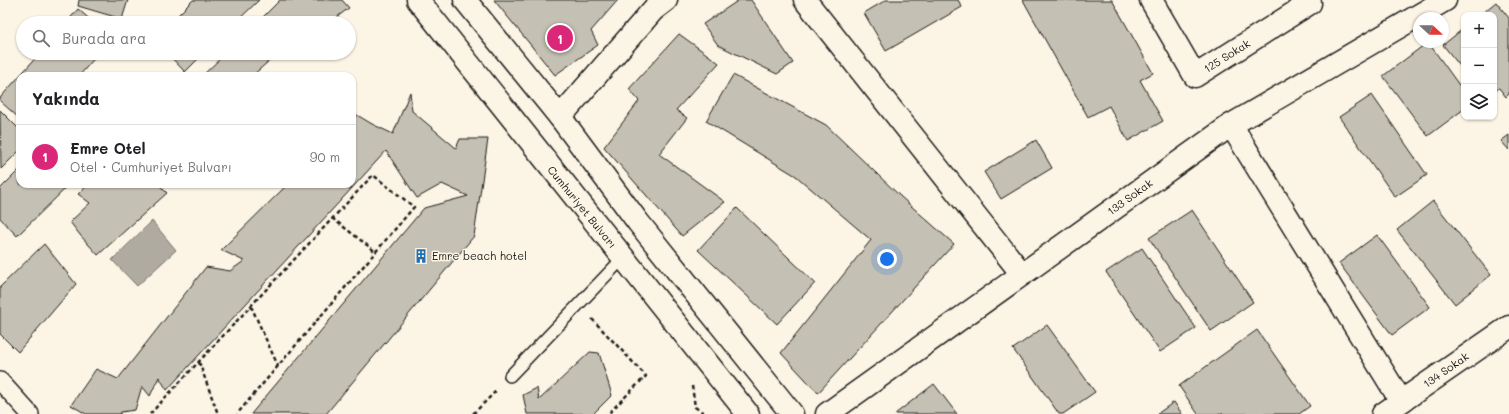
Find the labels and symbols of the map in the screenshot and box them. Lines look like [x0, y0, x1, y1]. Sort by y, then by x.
north arrow [1413, 12, 1449, 48]
pin: 1 [547, 23, 573, 53]
street label: 125 Sokak [1201, 35, 1253, 76]
street label: Cumhuriyet Bulvarı [544, 162, 620, 251]
street label: 133 Sokak [1104, 175, 1156, 218]
building icon: Emre beach hotel [413, 248, 429, 264]
place label: Emre beach hotel [432, 248, 527, 263]
your location [877, 249, 897, 269]
street label: 134 Sokak [1420, 348, 1472, 391]

